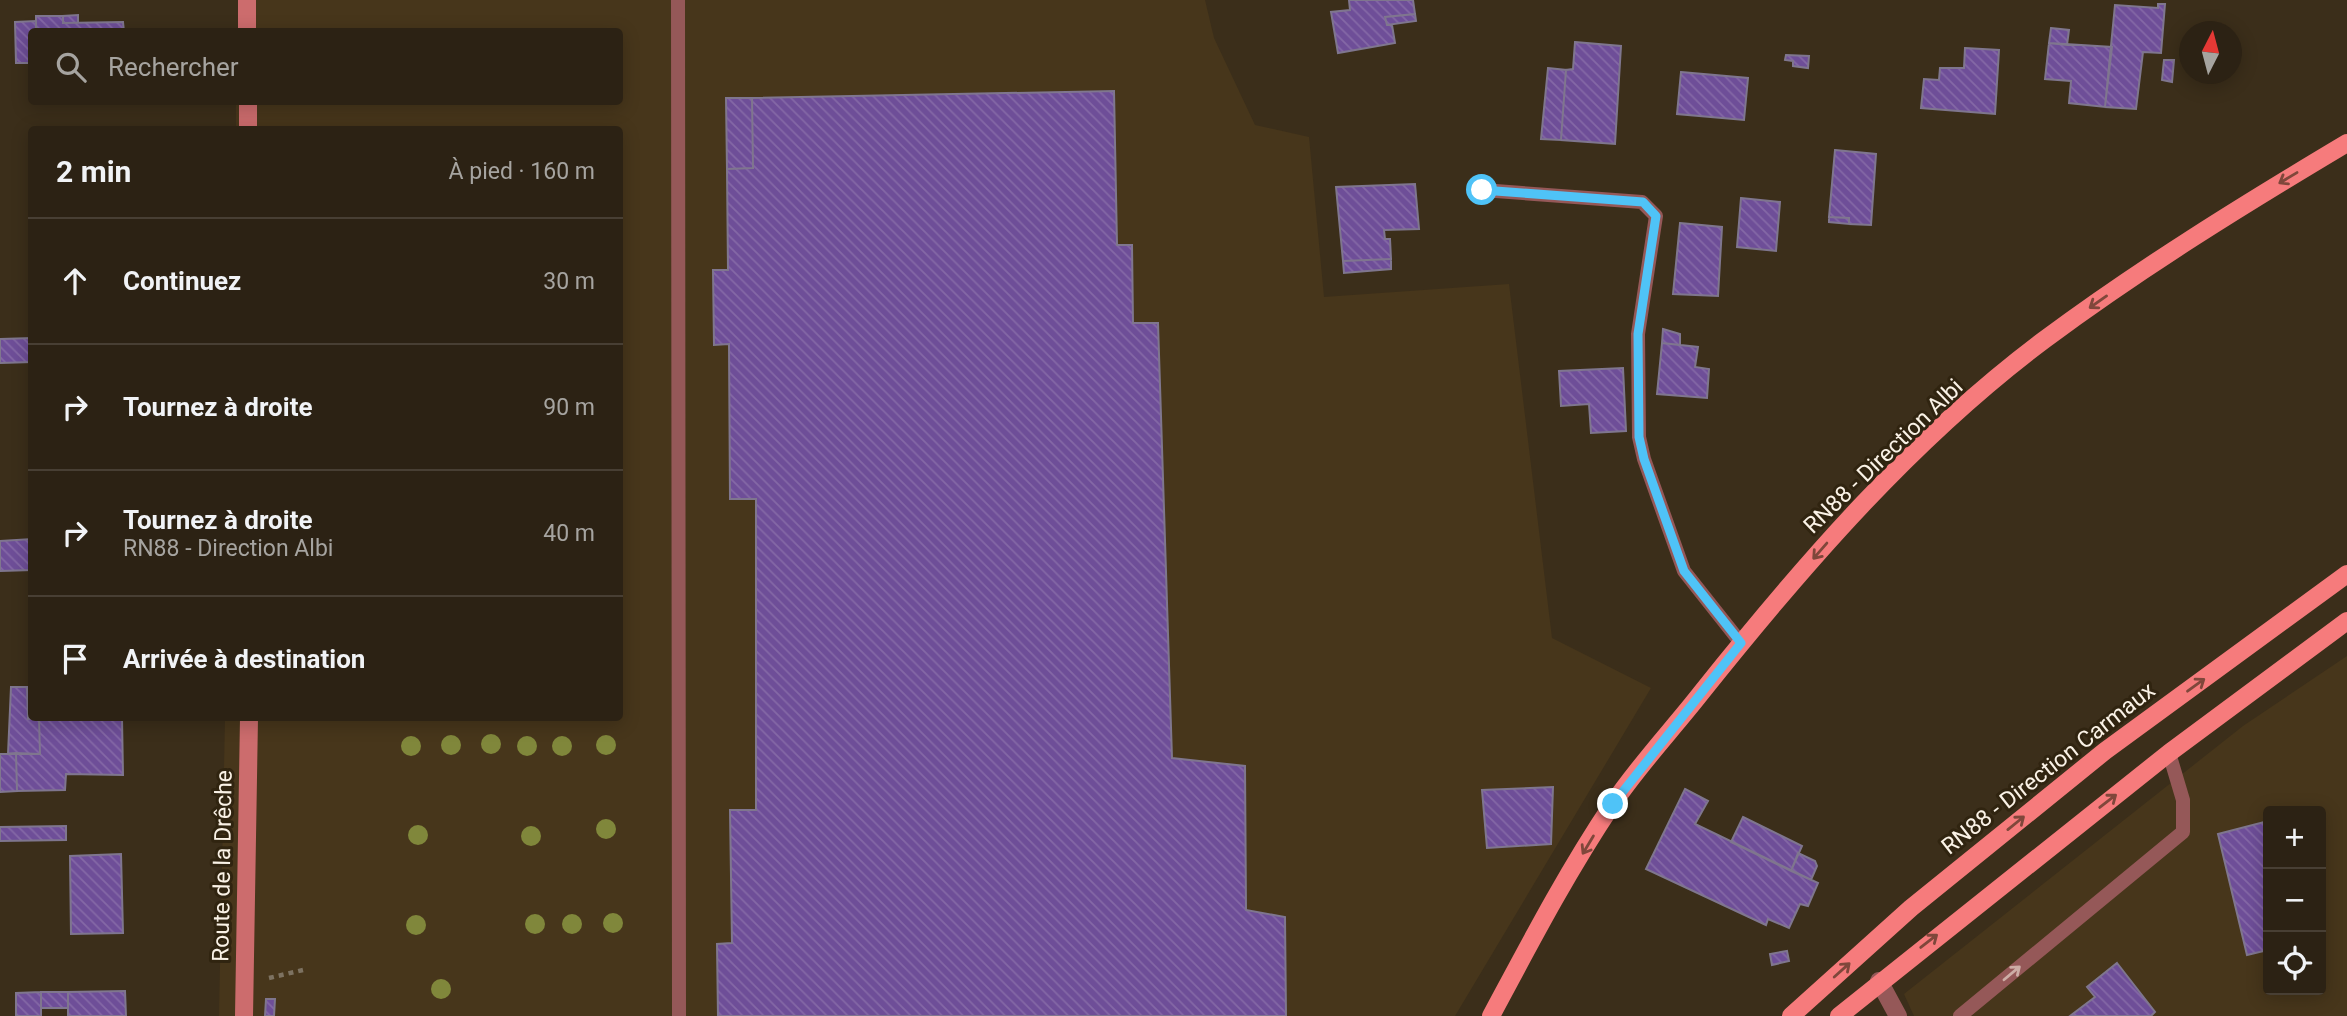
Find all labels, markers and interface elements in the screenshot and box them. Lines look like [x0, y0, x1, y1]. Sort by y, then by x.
north arrow [2179, 21, 2242, 84]
search box [28, 28, 623, 105]
icon: search [52, 48, 90, 86]
text: Rechercher [108, 52, 239, 82]
text: 2 min [56, 154, 131, 189]
text: À pied · 160 m [449, 158, 595, 185]
one-way arrow [2279, 171, 2299, 185]
route start [1466, 174, 1497, 205]
icon: ahead [56, 262, 94, 300]
text: Continuez [123, 266, 241, 296]
text: 30 m [543, 268, 595, 295]
one-way arrow [2089, 295, 2108, 309]
street label: RN88 - Direction Albi [1798, 374, 1968, 539]
icon: right [56, 388, 94, 426]
text: Tournez à droite [123, 392, 313, 422]
text: 90 m [543, 394, 595, 421]
text: Tournez à droite [123, 505, 313, 535]
icon: right [56, 514, 94, 552]
text: 40 m [543, 520, 595, 547]
text: RN88 - Direction Albi [123, 535, 333, 562]
one-way arrow [1812, 542, 1828, 560]
icon: arrive [56, 640, 94, 678]
text: Arrivée à destination [123, 644, 365, 674]
street label: RN88 - Direction Carmaux [1936, 677, 2160, 860]
one-way arrow [2186, 677, 2205, 692]
street label: Route de la Drêche [207, 770, 238, 962]
route end [1597, 788, 1628, 819]
one-way arrow [2098, 793, 2117, 808]
map controls [2263, 806, 2326, 995]
button: + [2263, 806, 2326, 869]
one-way arrow [2006, 816, 2024, 831]
one-way arrow [1581, 834, 1595, 854]
button: − [2263, 869, 2326, 932]
button: locate [2263, 932, 2326, 995]
one-way arrow [1919, 934, 1938, 949]
one-way arrow [1833, 962, 1851, 978]
one-way arrow [2003, 965, 2021, 980]

